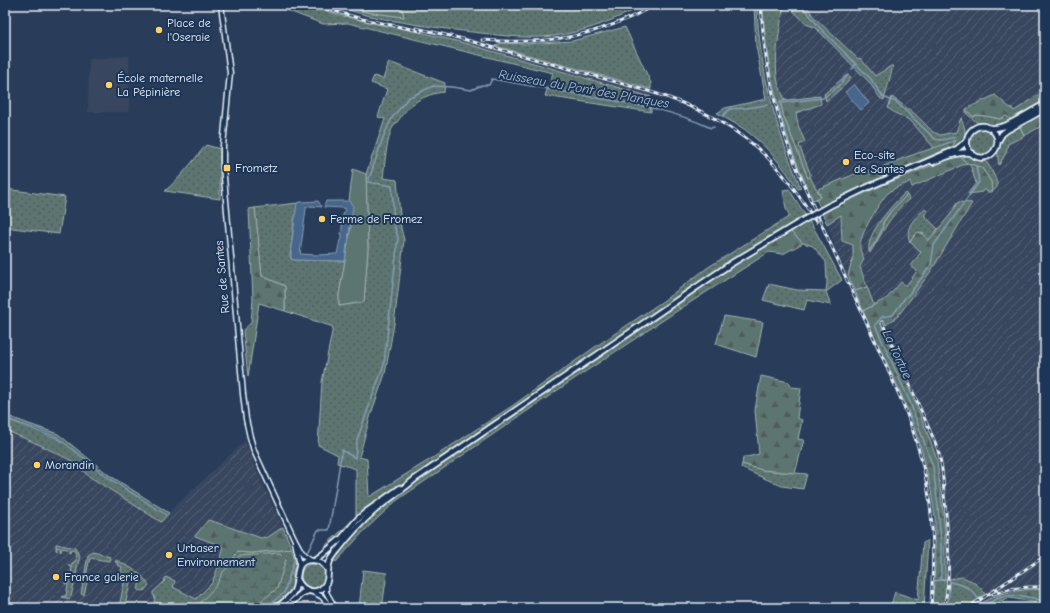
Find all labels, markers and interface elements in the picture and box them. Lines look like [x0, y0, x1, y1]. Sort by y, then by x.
place label: Place de l'Oseraie [167, 16, 211, 44]
marker: Place de l'Oseraie [154, 25, 164, 35]
water label: Ruisseau du Pont des Planques [497, 66, 671, 111]
place label: École maternelle La Pépinière [117, 71, 203, 99]
marker: École maternelle La Pépinière [104, 80, 114, 90]
place label: Eco-site de Santes [854, 148, 904, 176]
marker: Eco-site de Santes [841, 157, 851, 167]
place label: Frometz [235, 161, 278, 175]
marker: Frometz [222, 163, 232, 173]
place label: Ferme de Fromez [330, 212, 423, 226]
marker: Ferme de Fromez [317, 214, 327, 224]
street label: Rue de Santes [212, 240, 232, 314]
water label: La Tortue [880, 327, 916, 382]
place label: Morandin [45, 458, 95, 472]
marker: Morandin [32, 460, 42, 470]
place label: Urbaser Environnement [177, 541, 255, 569]
marker: Urbaser Environnement [164, 550, 174, 560]
place label: France galerie [64, 570, 139, 584]
marker: France galerie [51, 572, 61, 582]

